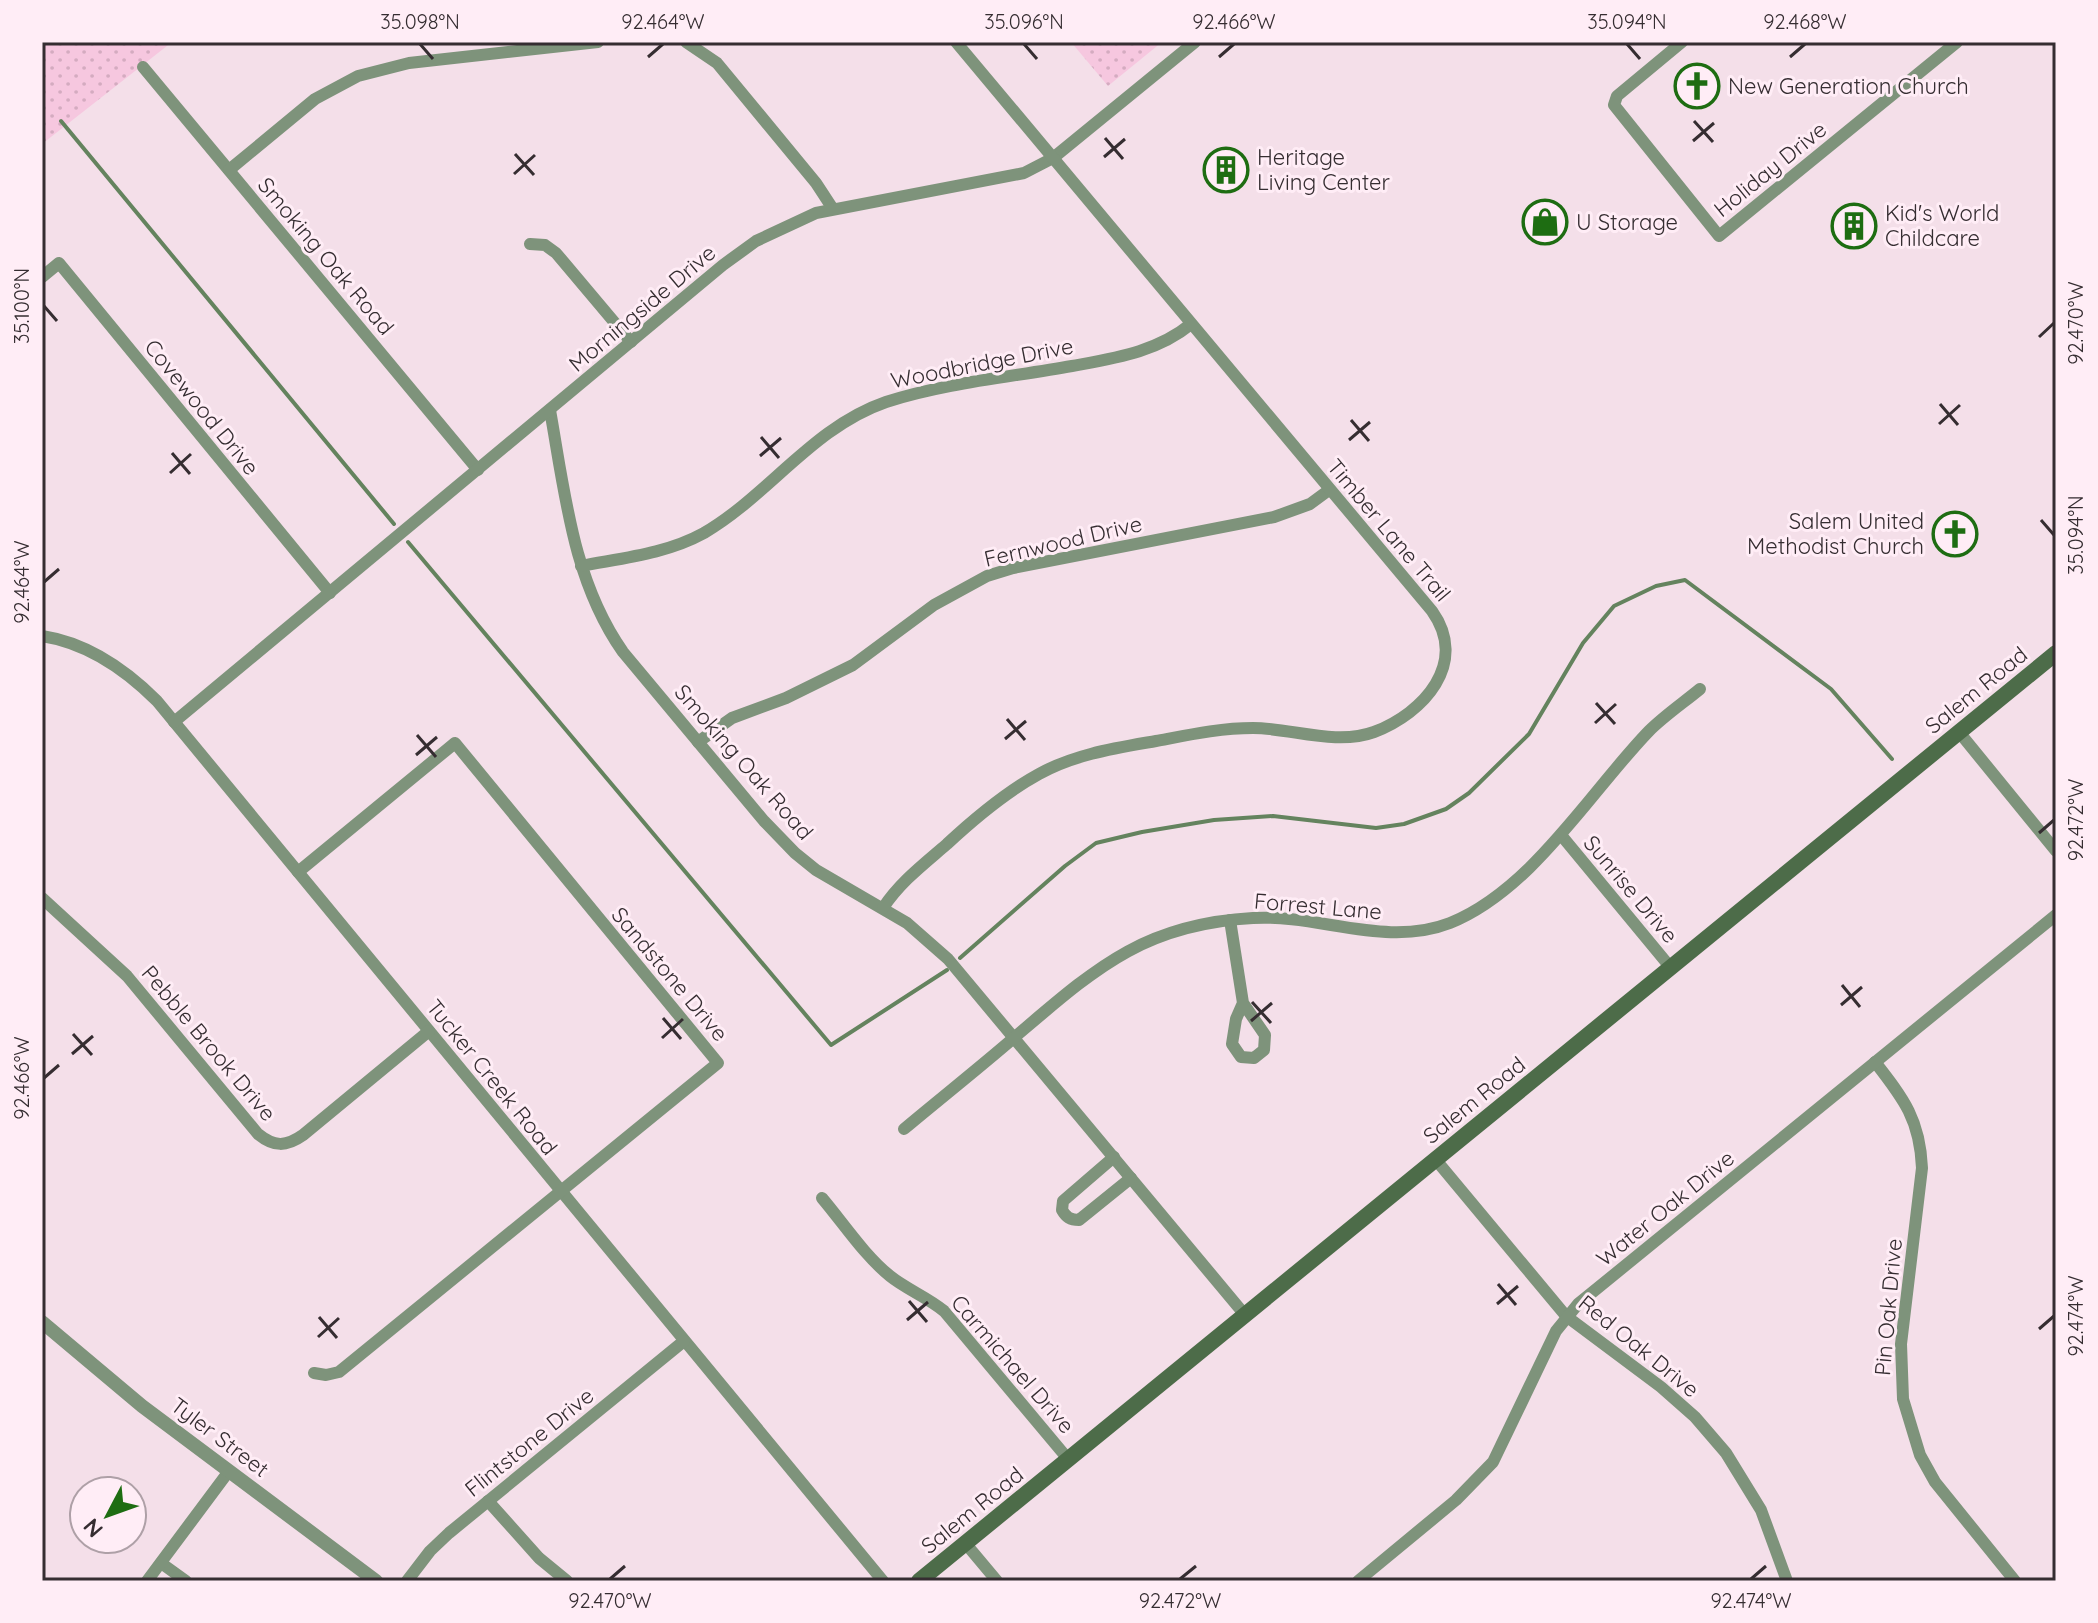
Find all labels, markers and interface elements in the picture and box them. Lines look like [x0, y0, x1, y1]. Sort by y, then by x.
text: 35.098°N [380, 9, 460, 34]
text: 92.464°W [621, 9, 705, 34]
text: 35.096°N [984, 9, 1064, 34]
text: 92.466°W [1192, 9, 1276, 34]
text: 35.094°N [1587, 9, 1667, 34]
text: 92.468°W [1763, 9, 1847, 34]
church icon: New Generation Church [1673, 62, 1721, 110]
place label: New Generation Church [1728, 72, 1969, 100]
street label: Holiday Drive [1708, 115, 1832, 223]
place label: Heritage Living Center [1257, 143, 1390, 196]
building icon: Heritage Living Center [1202, 146, 1250, 194]
street label: Smoking Oak Road [252, 171, 400, 341]
shop icon: U Storage [1521, 198, 1569, 246]
place label: Kid's World Childcare [1885, 199, 1999, 252]
building icon: Kid's World Childcare [1830, 202, 1878, 250]
place label: U Storage [1576, 208, 1678, 236]
street label: Morningside Drive [563, 238, 721, 378]
text: 35.100°N [9, 268, 34, 344]
text: 92.470°W [2063, 281, 2088, 365]
street label: Woodbridge Drive [888, 332, 1076, 394]
street label: Covewood Drive [139, 333, 265, 481]
street label: Timber Lane Trail [1321, 453, 1457, 607]
text: 35.094°N [2063, 495, 2088, 575]
place label: Salem United Methodist Church [1747, 507, 1924, 560]
street label: Fernwood Drive [981, 509, 1145, 573]
church icon: Salem United Methodist Church [1931, 510, 1979, 558]
text: 92.464°W [9, 540, 34, 624]
street label: Salem Road [1919, 640, 2033, 740]
street label: Smoking Oak Road [669, 678, 819, 846]
text: 92.472°W [2063, 779, 2088, 861]
street label: Sunrise Drive [1578, 829, 1684, 949]
street label: Forrest Lane [1253, 886, 1383, 926]
street label: Sandstone Drive [606, 901, 734, 1047]
street label: Pebble Brook Drive [136, 959, 282, 1127]
street label: Tucker Creek Road [421, 993, 563, 1161]
text: 92.466°W [9, 1036, 34, 1120]
street label: Salem Road [1417, 1050, 1531, 1150]
street label: Water Oak Drive [1590, 1144, 1740, 1272]
street label: Pin Oak Drive [1868, 1237, 1908, 1377]
text: 92.474°W [2063, 1275, 2088, 1357]
street label: Carmichael Drive [945, 1289, 1081, 1439]
street label: Red Oak Drive [1573, 1289, 1705, 1403]
street label: Flintstone Drive [459, 1381, 599, 1503]
street label: Tyler Street [165, 1391, 275, 1483]
street label: Salem Road [915, 1460, 1029, 1560]
north arrow [68, 1475, 148, 1555]
text: N [77, 1513, 109, 1543]
text: 92.470°W [568, 1588, 652, 1613]
text: 92.472°W [1139, 1588, 1221, 1613]
text: 92.474°W [1710, 1588, 1792, 1613]

